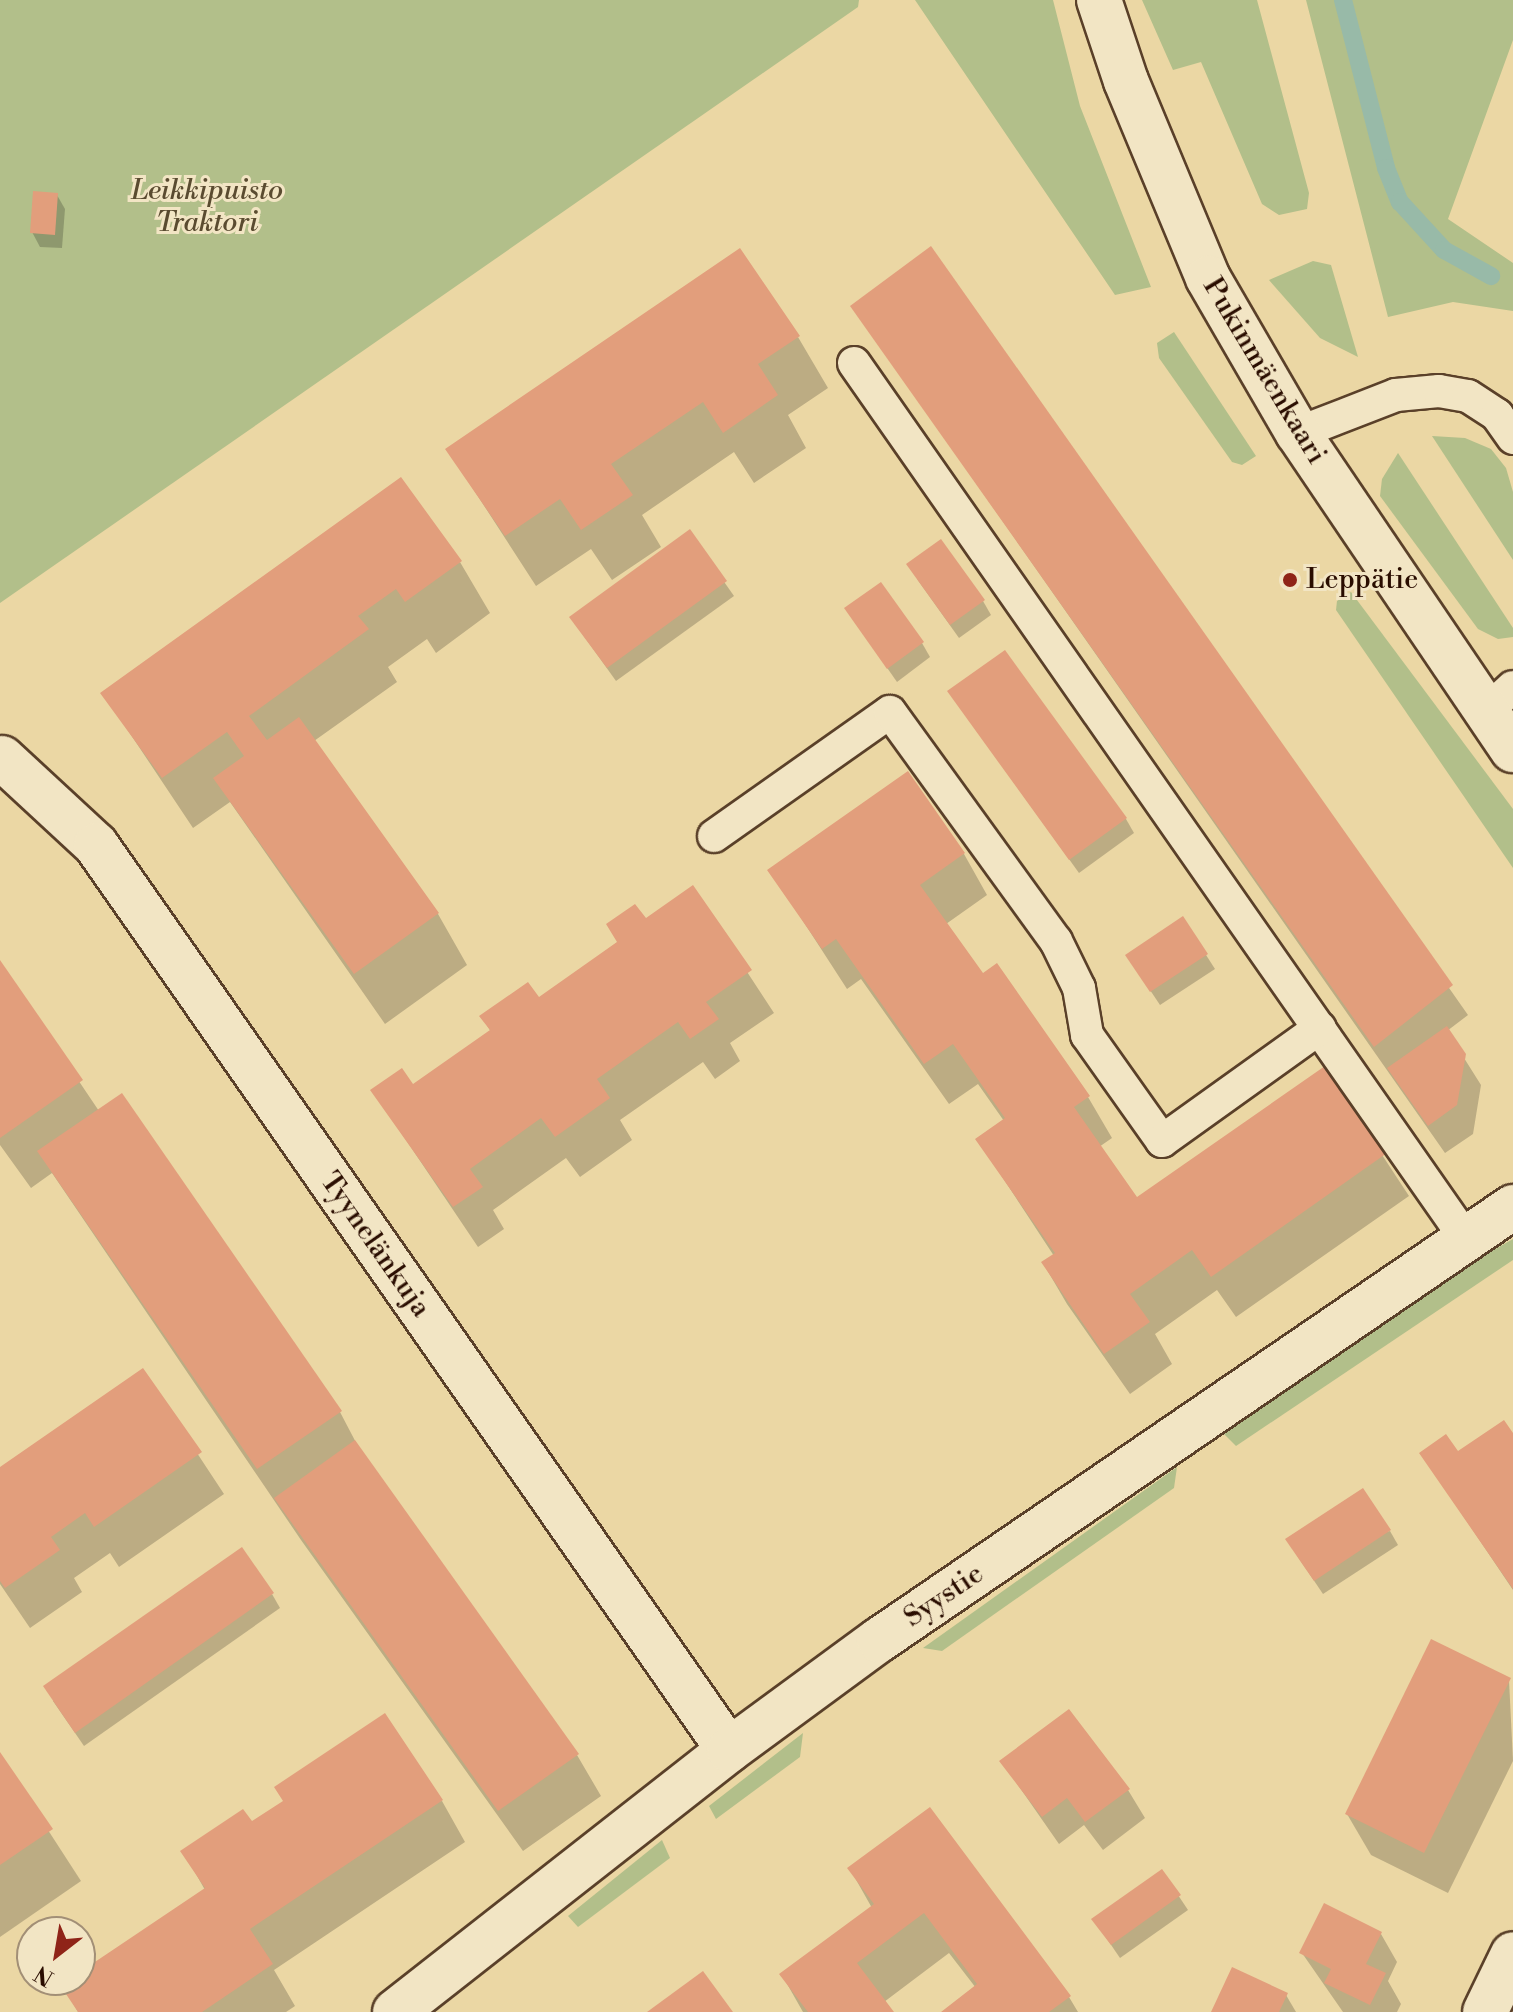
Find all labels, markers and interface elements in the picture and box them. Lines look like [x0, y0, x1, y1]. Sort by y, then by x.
park label: Leikkipuisto Traktori [131, 174, 283, 240]
street label: Pukinmäenkaari [1195, 272, 1333, 470]
place label: Leppätie [1306, 563, 1419, 597]
marker: Leppätie [1281, 571, 1299, 589]
street label: Tyynelänkuja [313, 1166, 437, 1324]
street label: Syystie [898, 1557, 990, 1635]
north arrow [16, 1916, 96, 1996]
text: N [30, 1959, 59, 1991]

